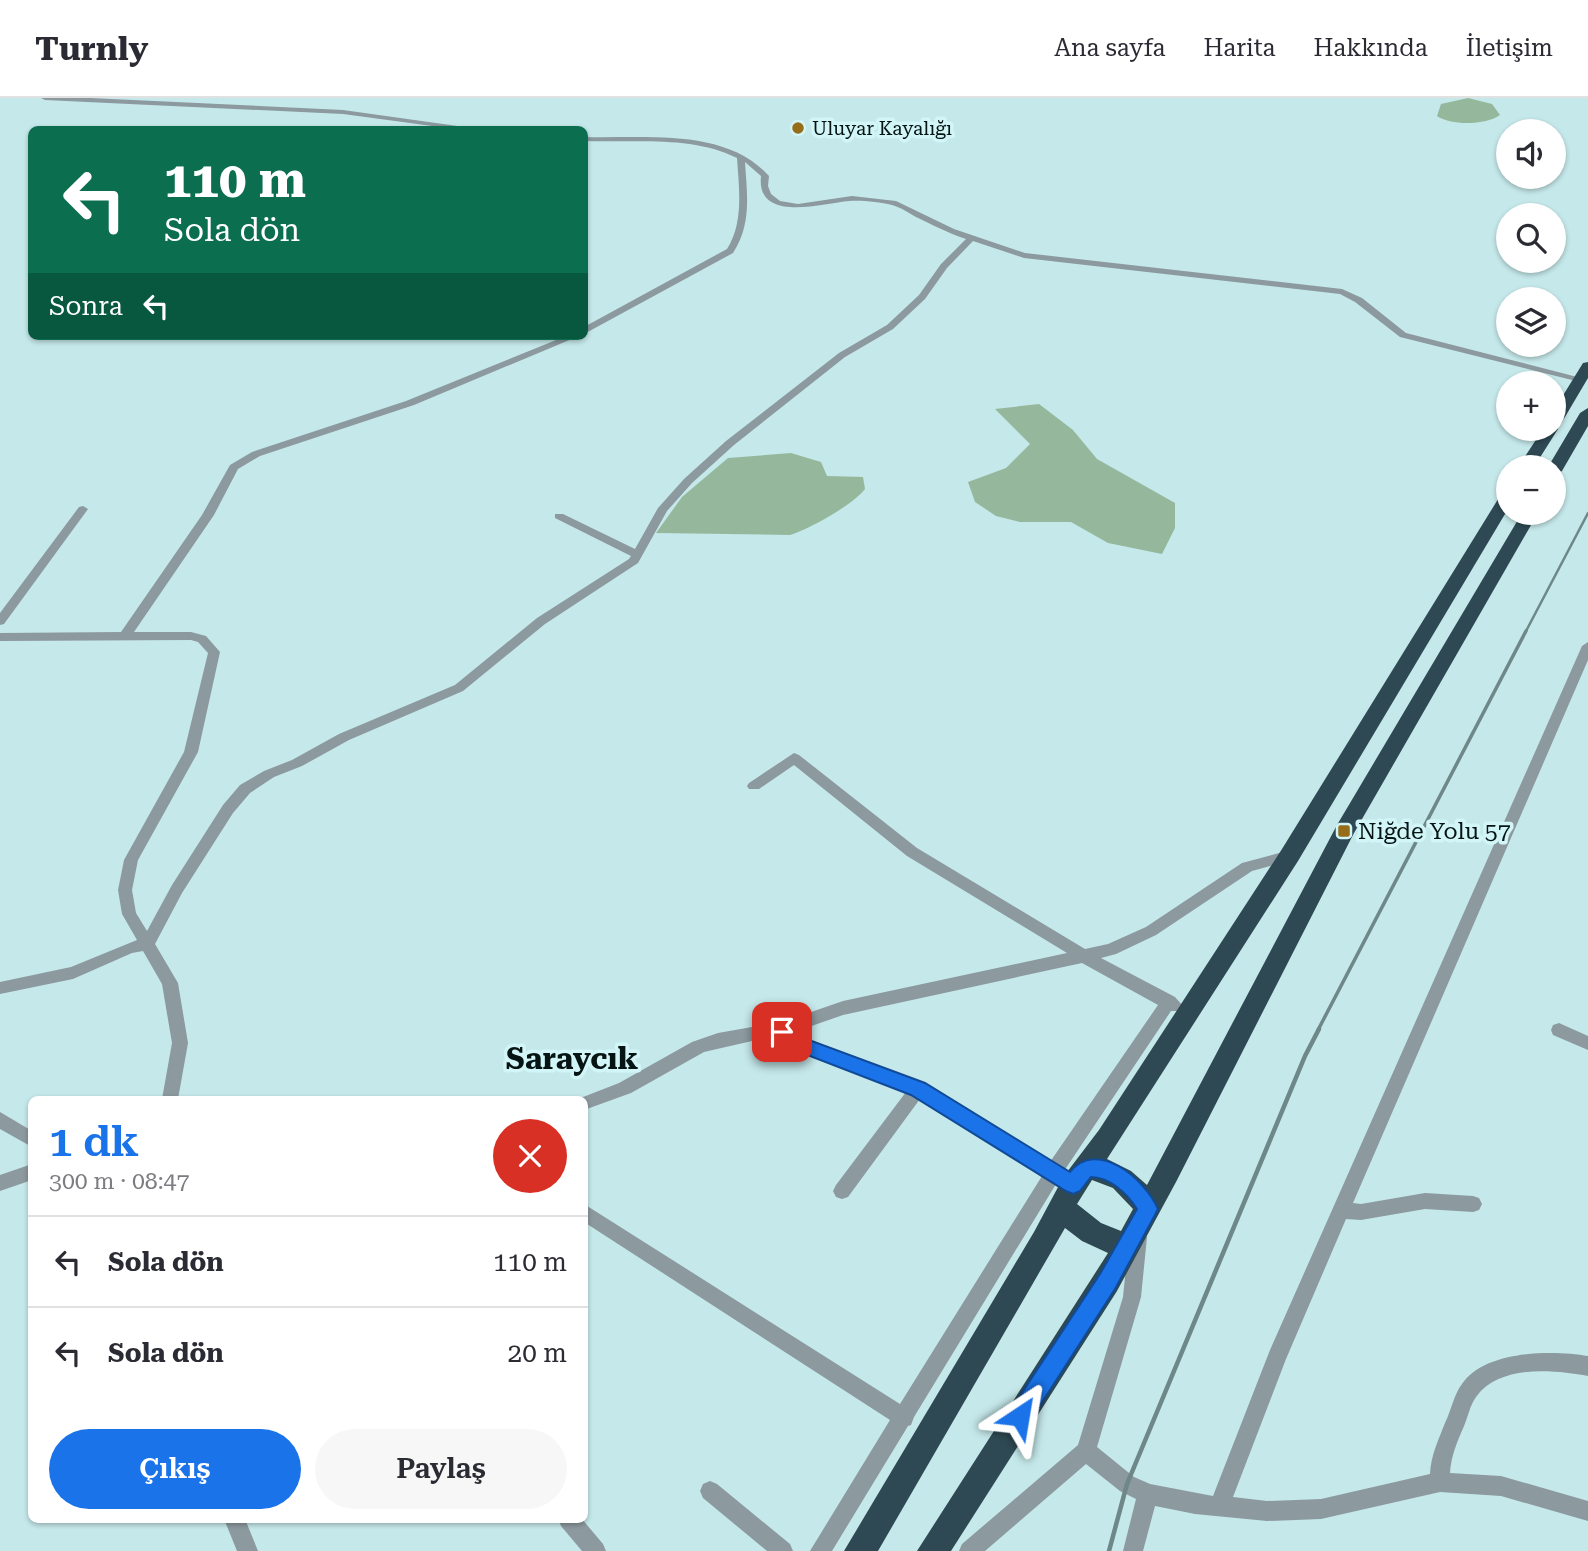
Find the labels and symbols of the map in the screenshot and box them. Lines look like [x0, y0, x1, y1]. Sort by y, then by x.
place label: Uluyar Kayalığı [812, 117, 952, 140]
marker: Uluyar Kayalığı [790, 120, 806, 136]
place label: Niğde Yolu 57 [1358, 818, 1511, 845]
marker: Niğde Yolu 57 [1336, 823, 1352, 839]
pin [752, 1002, 812, 1062]
district label: Saraycık [506, 1041, 638, 1076]
position arrow [983, 1379, 1057, 1453]

